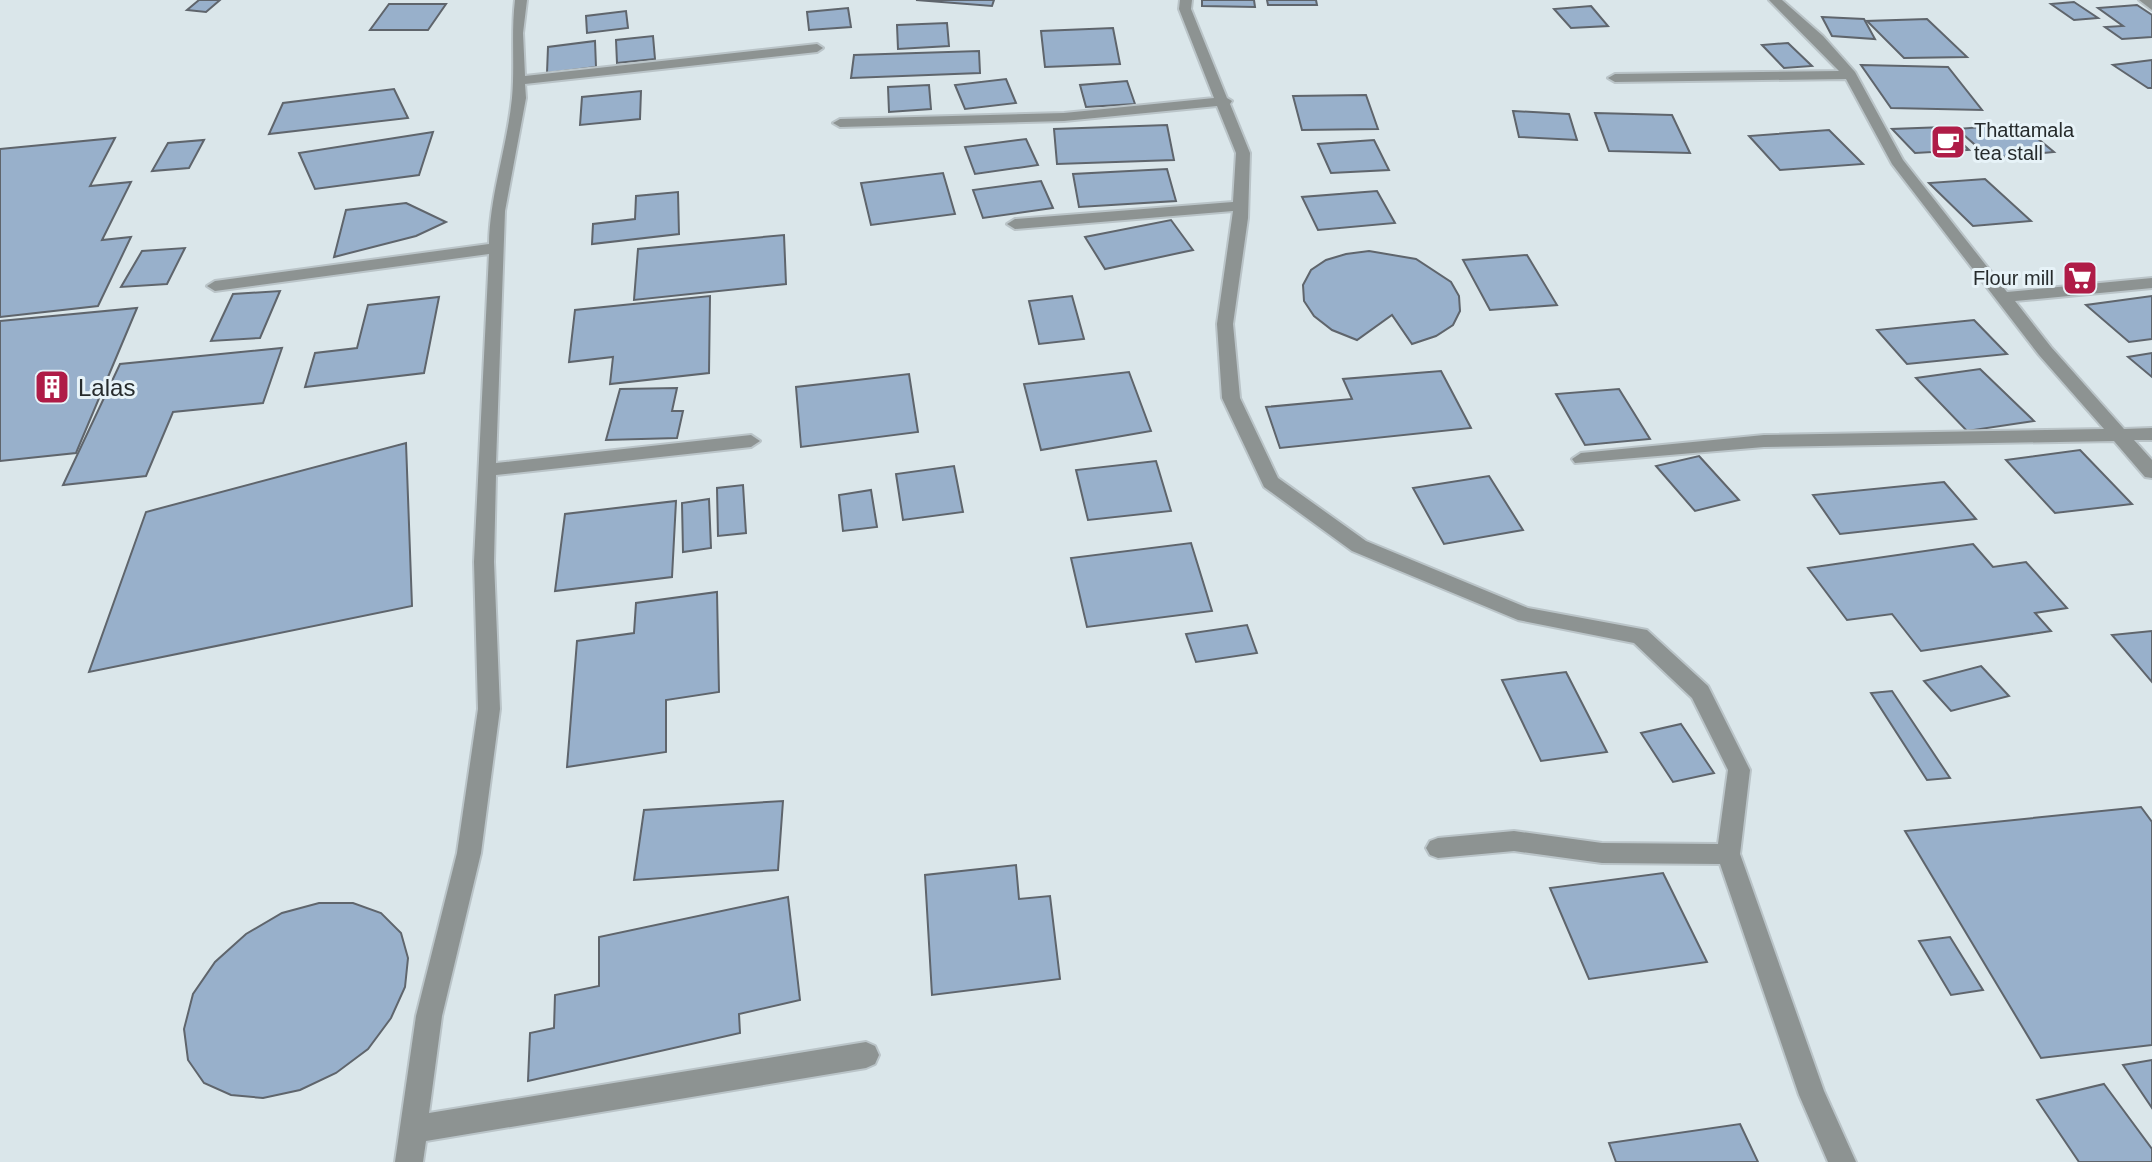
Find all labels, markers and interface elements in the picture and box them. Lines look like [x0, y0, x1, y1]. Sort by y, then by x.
place label: Thattamala tea stall [1974, 119, 2075, 164]
cafe icon: Thattamala tea stall [1929, 123, 1967, 161]
supermarket icon: Flour mill [2061, 259, 2099, 297]
place label: Flour mill [1973, 267, 2054, 289]
building icon: Lalas [33, 368, 71, 406]
place label: Lalas [78, 374, 135, 401]

